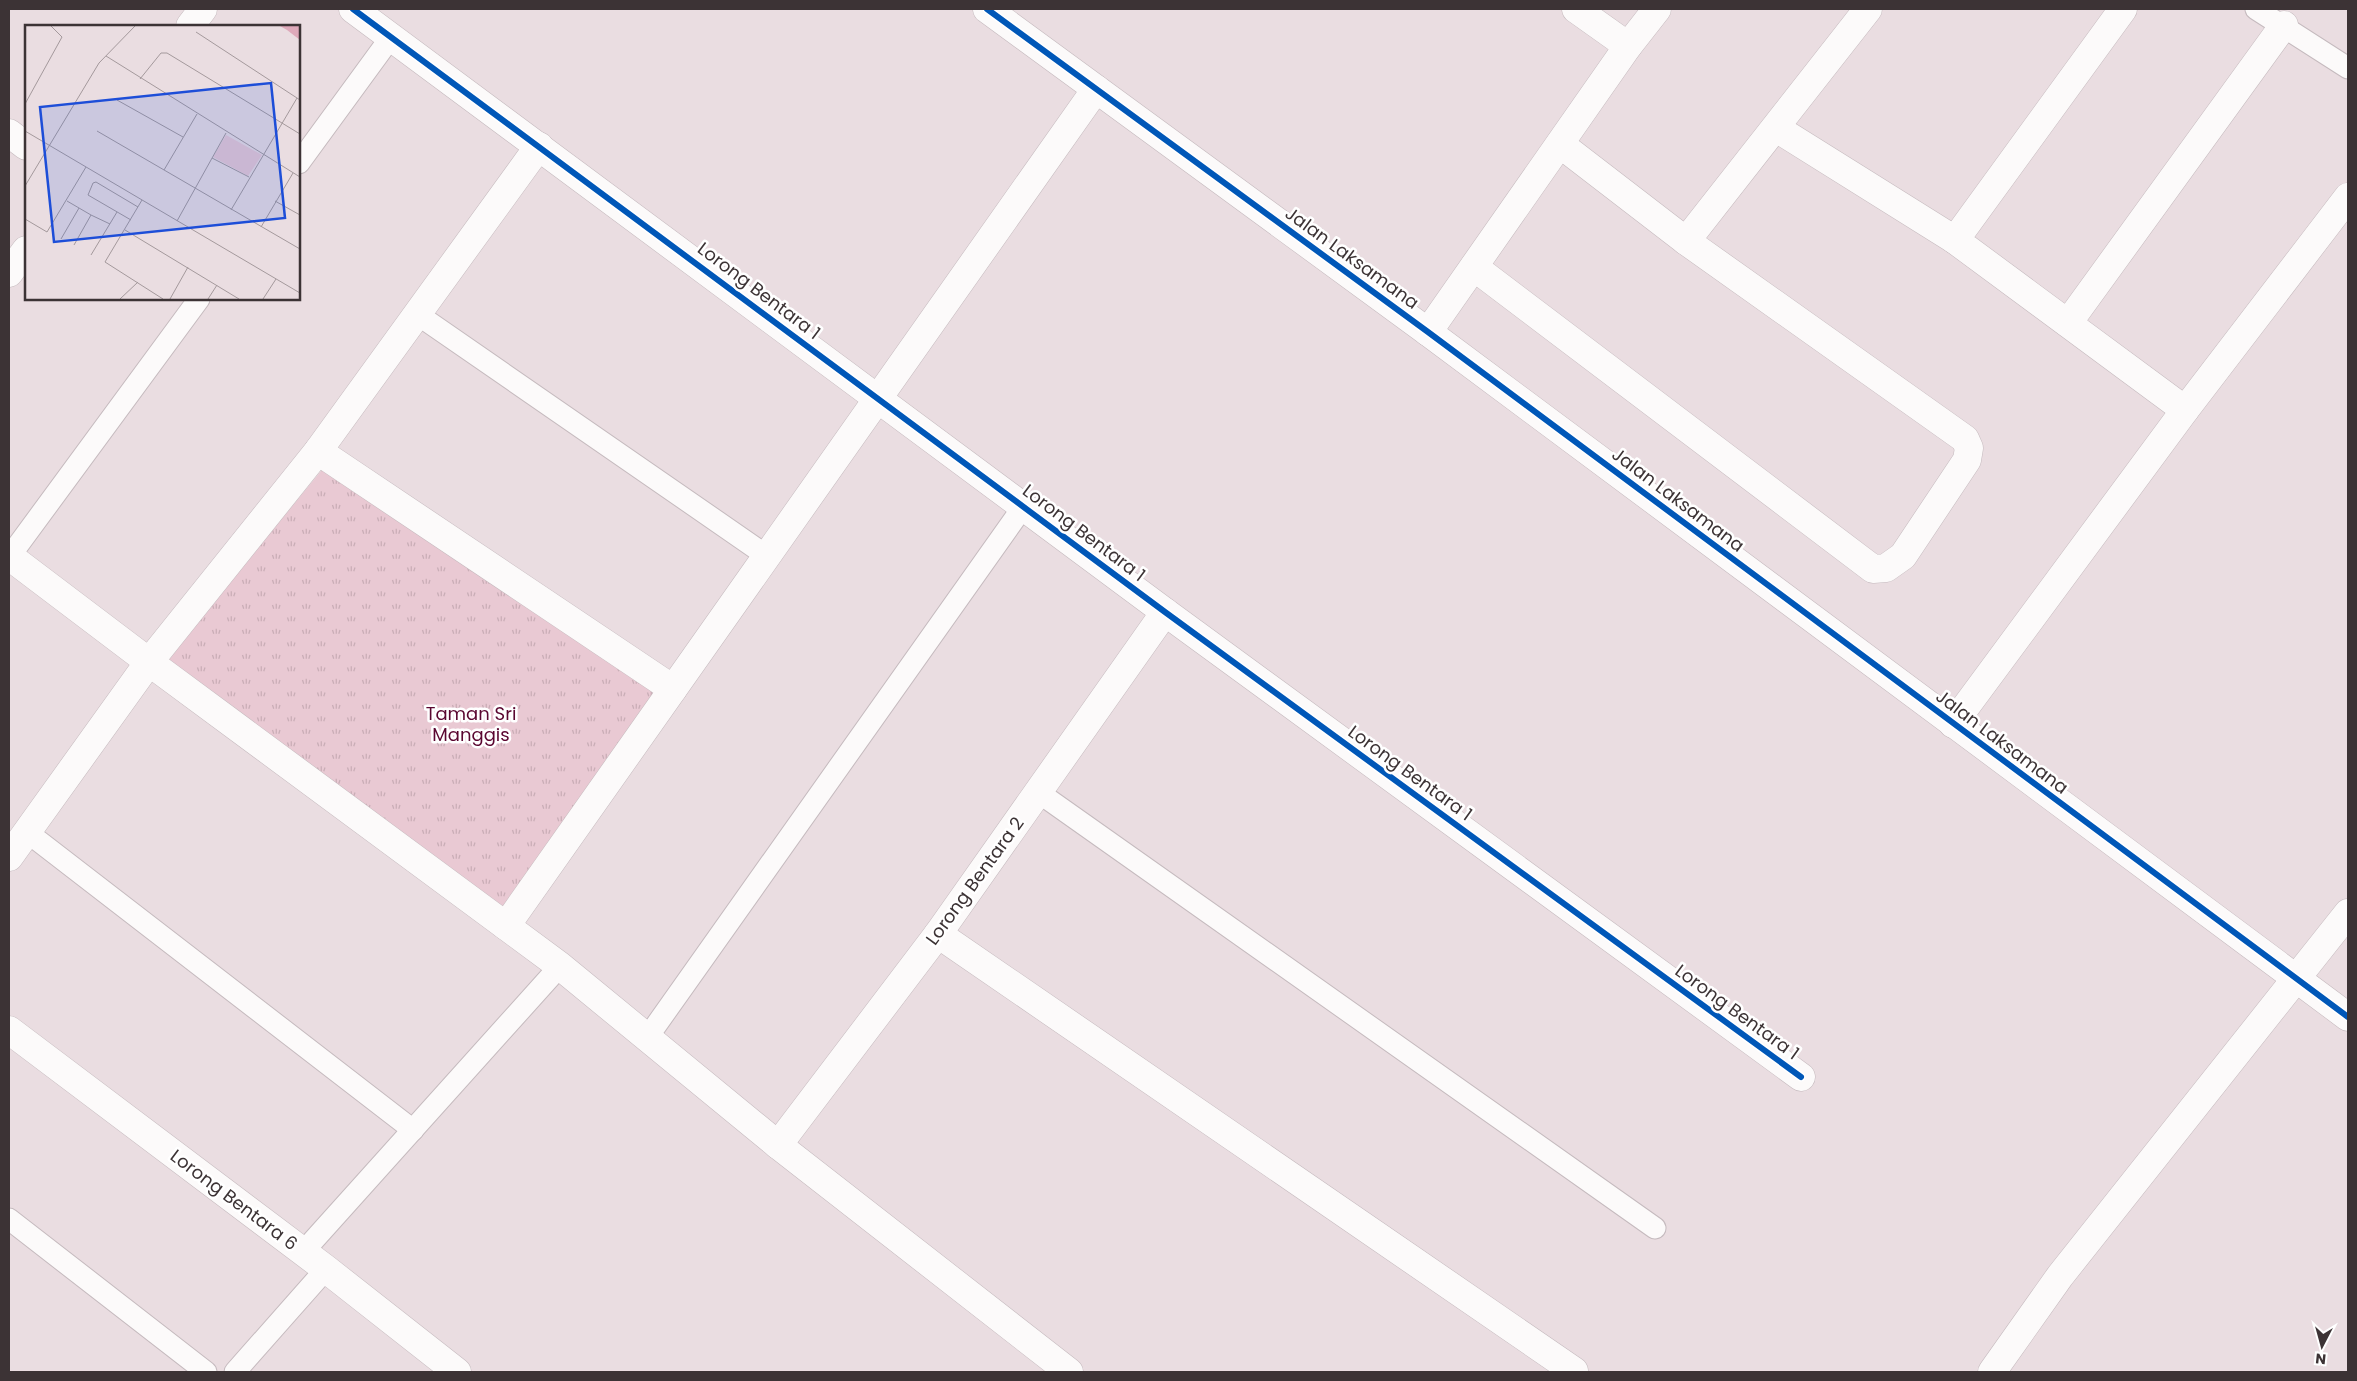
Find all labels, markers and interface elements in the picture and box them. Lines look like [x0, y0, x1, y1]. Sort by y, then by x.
inset map [25, 25, 300, 300]
street label: Jalan Laksamana [1280, 201, 1424, 315]
street label: Lorong Bentara 1 [693, 236, 826, 345]
street label: Jalan Laksamana [1607, 442, 1750, 558]
street label: Lorong Bentara 1 [1018, 478, 1151, 587]
street label: Jalan Laksamana [1931, 684, 2074, 800]
park label: Taman Sri Manggis [426, 701, 516, 747]
street label: Lorong Bentara 1 [1343, 719, 1477, 826]
street label: Lorong Bentara 2 [920, 812, 1030, 950]
street label: Lorong Bentara 1 [1670, 958, 1804, 1065]
street label: Lorong Bentara 6 [165, 1143, 303, 1256]
north arrow [2297, 1321, 2347, 1371]
text: N [2314, 1348, 2327, 1369]

